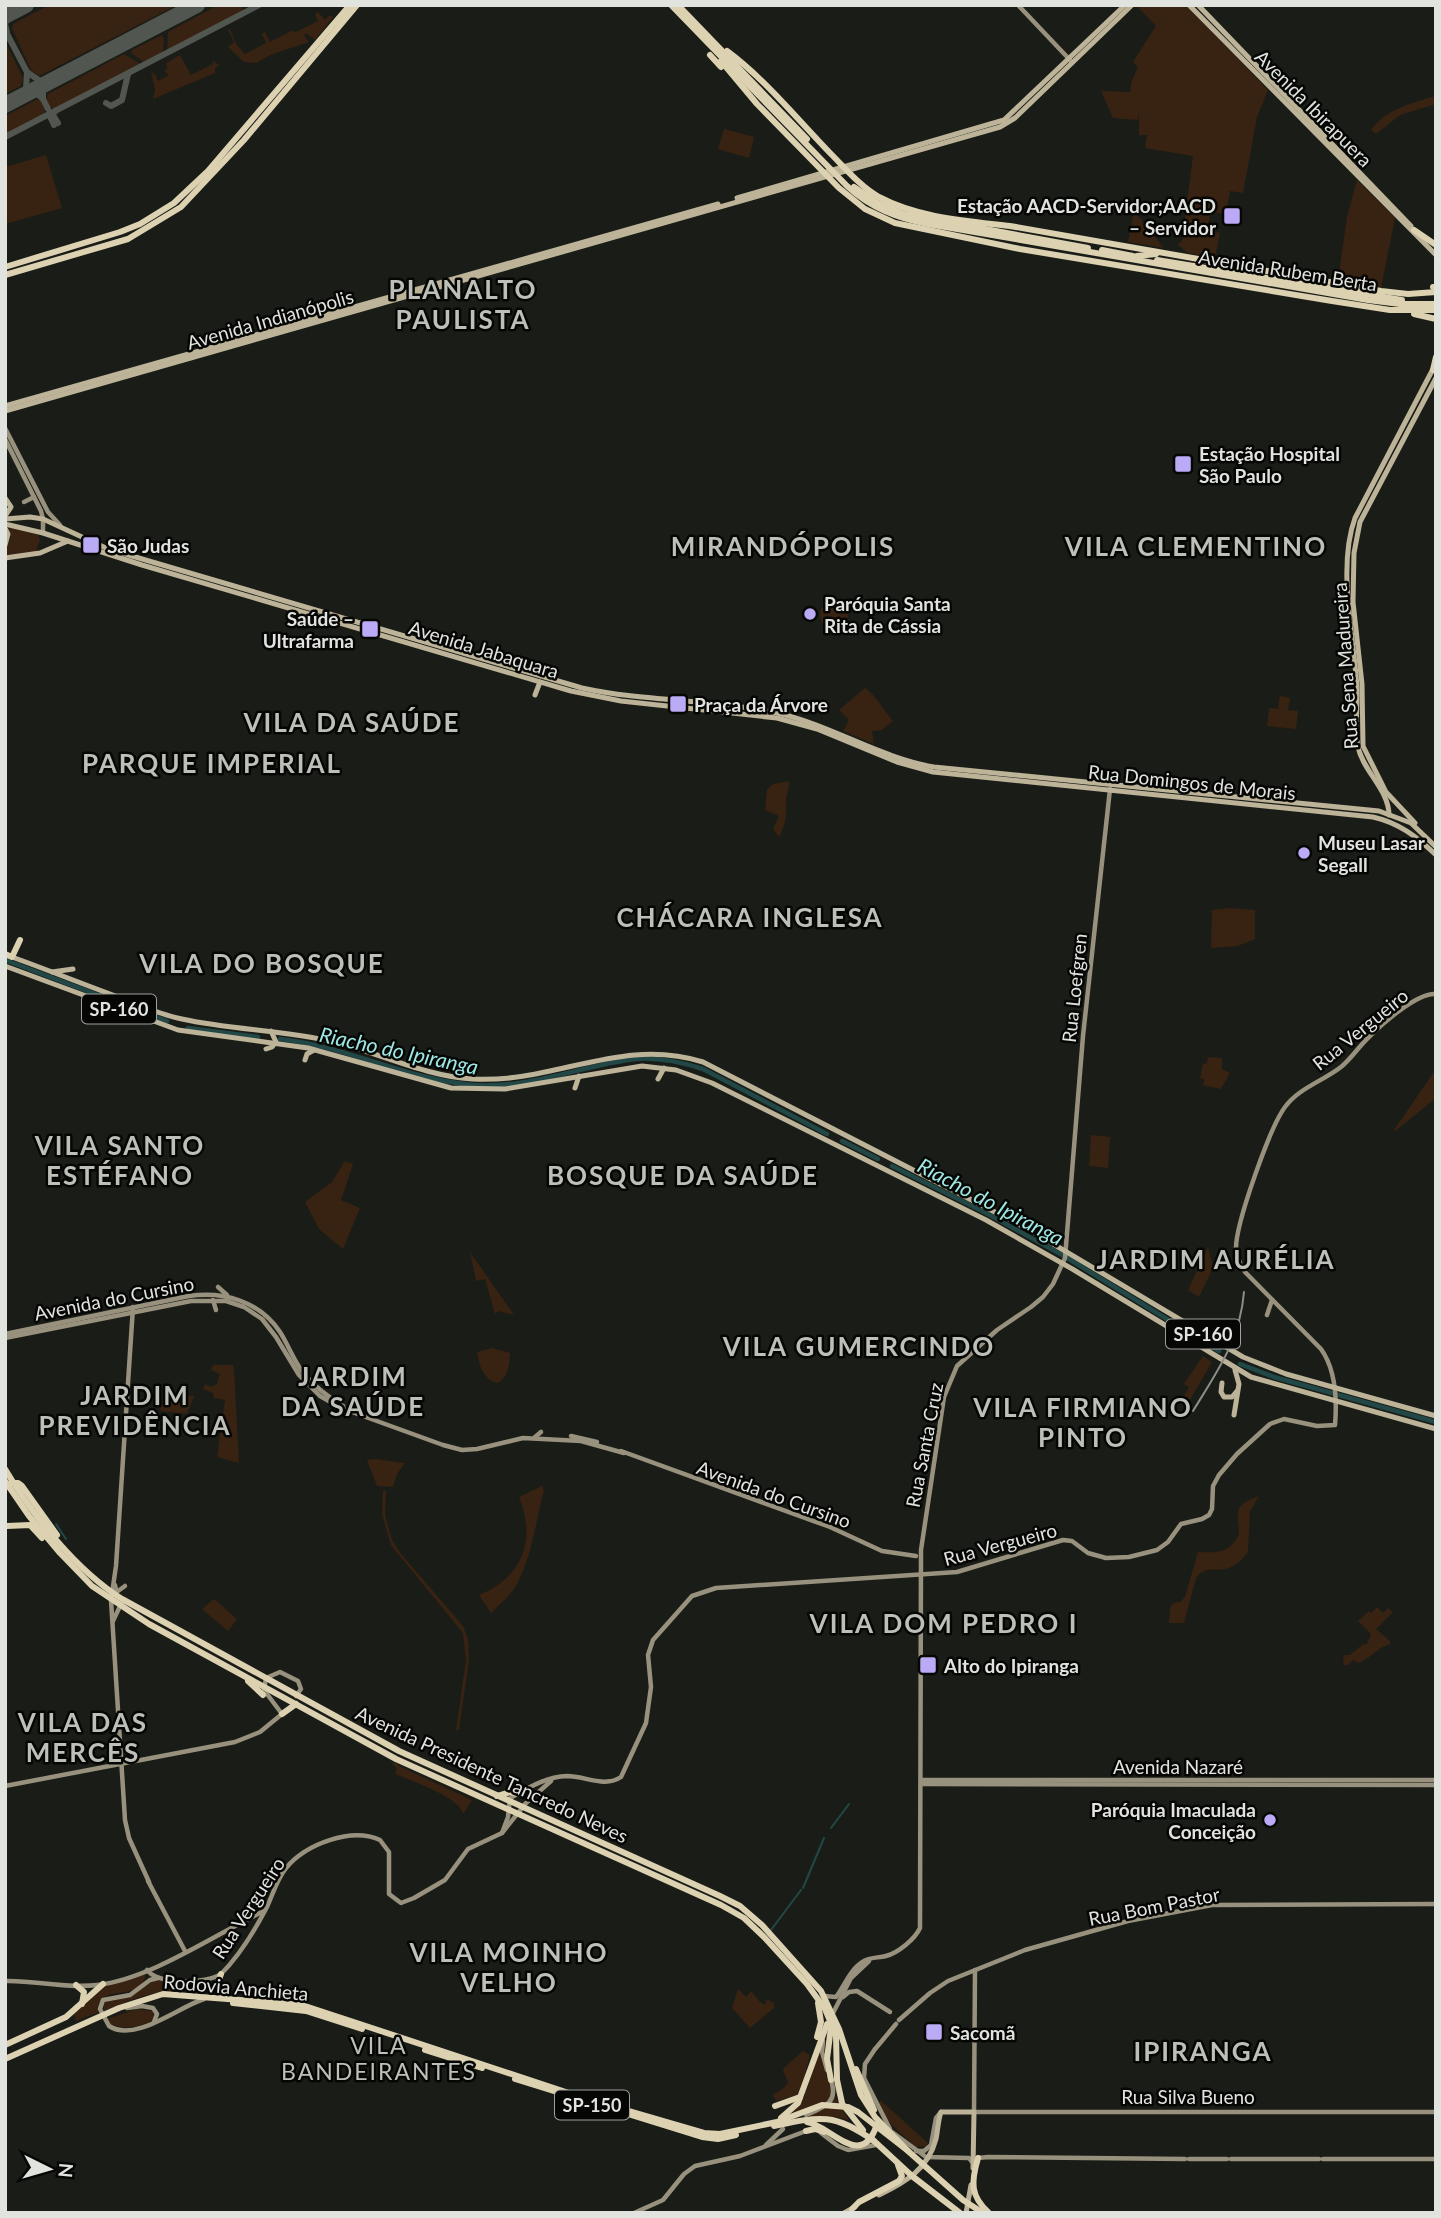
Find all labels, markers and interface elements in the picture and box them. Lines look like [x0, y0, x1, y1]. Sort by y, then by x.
street label: Avenida Ibirapuera [1251, 45, 1377, 171]
place label: Estação AACD-Servidor;AACD – Servidor [957, 194, 1217, 239]
marker: Estação AACD-Servidor;AACD – Servidor [1222, 206, 1242, 226]
street label: Avenida Rubem Berta [1197, 245, 1379, 295]
district label: PLANALTO PAULISTA [389, 273, 537, 335]
street label: Avenida Indianópolis [184, 284, 356, 354]
place label: Estação Hospital São Paulo [1199, 442, 1340, 487]
marker: Estação Hospital São Paulo [1173, 454, 1193, 474]
district label: MIRANDÓPOLIS [671, 530, 895, 562]
district label: VILA CLEMENTINO [1064, 530, 1327, 562]
place label: São Judas [107, 534, 189, 557]
marker: São Judas [81, 535, 101, 555]
street label: Rua Sena Madureira [1328, 582, 1362, 750]
place label: Paróquia Santa Rita de Cássia [824, 592, 951, 637]
marker: Paróquia Santa Rita de Cássia [802, 606, 818, 622]
place label: Saúde – Ultrafarma [263, 607, 354, 652]
street label: Avenida Jabaquara [406, 615, 562, 683]
marker: Saúde – Ultrafarma [360, 619, 380, 639]
place label: Praça da Árvore [694, 693, 828, 716]
marker: Praça da Árvore [668, 694, 688, 714]
district label: VILA DA SAÚDE [243, 706, 460, 738]
district label: PARQUE IMPERIAL [82, 747, 342, 779]
street label: Rua Domingos de Morais [1087, 760, 1297, 804]
place label: Museu Lasar Segall [1318, 831, 1426, 876]
marker: Museu Lasar Segall [1296, 845, 1312, 861]
district label: CHÁCARA INGLESA [616, 901, 884, 933]
street label: Rua Loefgren [1057, 932, 1091, 1044]
district label: VILA DO BOSQUE [138, 947, 385, 979]
street label: Rua Vergueiro [1308, 983, 1412, 1075]
road number: SP-160 [82, 994, 156, 1024]
water label: Riacho do Ipiranga [317, 1021, 481, 1079]
district label: VILA SANTO ESTÉFANO [34, 1129, 205, 1191]
water label: Riacho do Ipiranga [914, 1152, 1068, 1250]
district label: BOSQUE DA SAÚDE [547, 1159, 819, 1191]
district label: JARDIM AURÉLIA [1097, 1243, 1336, 1275]
street label: Avenida do Cursino [32, 1271, 196, 1325]
road number: SP-160 [1166, 1320, 1240, 1349]
district label: VILA GUMERCINDO [722, 1330, 995, 1362]
district label: JARDIM DA SAÚDE [281, 1360, 425, 1422]
district label: JARDIM PREVIDÊNCIA [38, 1379, 232, 1441]
street label: Rua Santa Cruz [901, 1381, 947, 1509]
district label: VILA FIRMIANO PINTO [972, 1391, 1193, 1453]
street label: Avenida do Cursino [694, 1455, 854, 1533]
street label: Rua Vergueiro [941, 1518, 1059, 1570]
district label: VILA DOM PEDRO I [809, 1607, 1078, 1639]
place label: Alto do Ipiranga [943, 1654, 1079, 1677]
marker: Alto do Ipiranga [918, 1655, 938, 1675]
street label: Avenida Presidente Tancredo Neves [352, 1701, 632, 1847]
district label: VILA DAS MERCÊS [17, 1706, 148, 1768]
street label: Avenida Nazaré [1113, 1755, 1243, 1778]
place label: Paróquia Imaculada Conceição [1091, 1798, 1256, 1843]
marker: Paróquia Imaculada Conceição [1262, 1812, 1278, 1828]
street label: Rua Vergueiro [207, 1853, 289, 1963]
street label: Rua Bom Pastor [1086, 1882, 1222, 1930]
district label: VILA MOINHO VELHO [408, 1936, 609, 1998]
street label: Rodovia Anchieta [163, 1969, 309, 2005]
place label: Sacomã [950, 2021, 1015, 2044]
marker: Sacomã [924, 2022, 944, 2042]
district label: VILA BANDEIRANTES [281, 2031, 477, 2085]
district label: IPIRANGA [1133, 2035, 1273, 2067]
street label: Rua Silva Bueno [1121, 2085, 1255, 2108]
road number: SP-150 [555, 2090, 629, 2120]
north arrow [14, 2134, 84, 2204]
text: N [54, 2162, 79, 2179]

